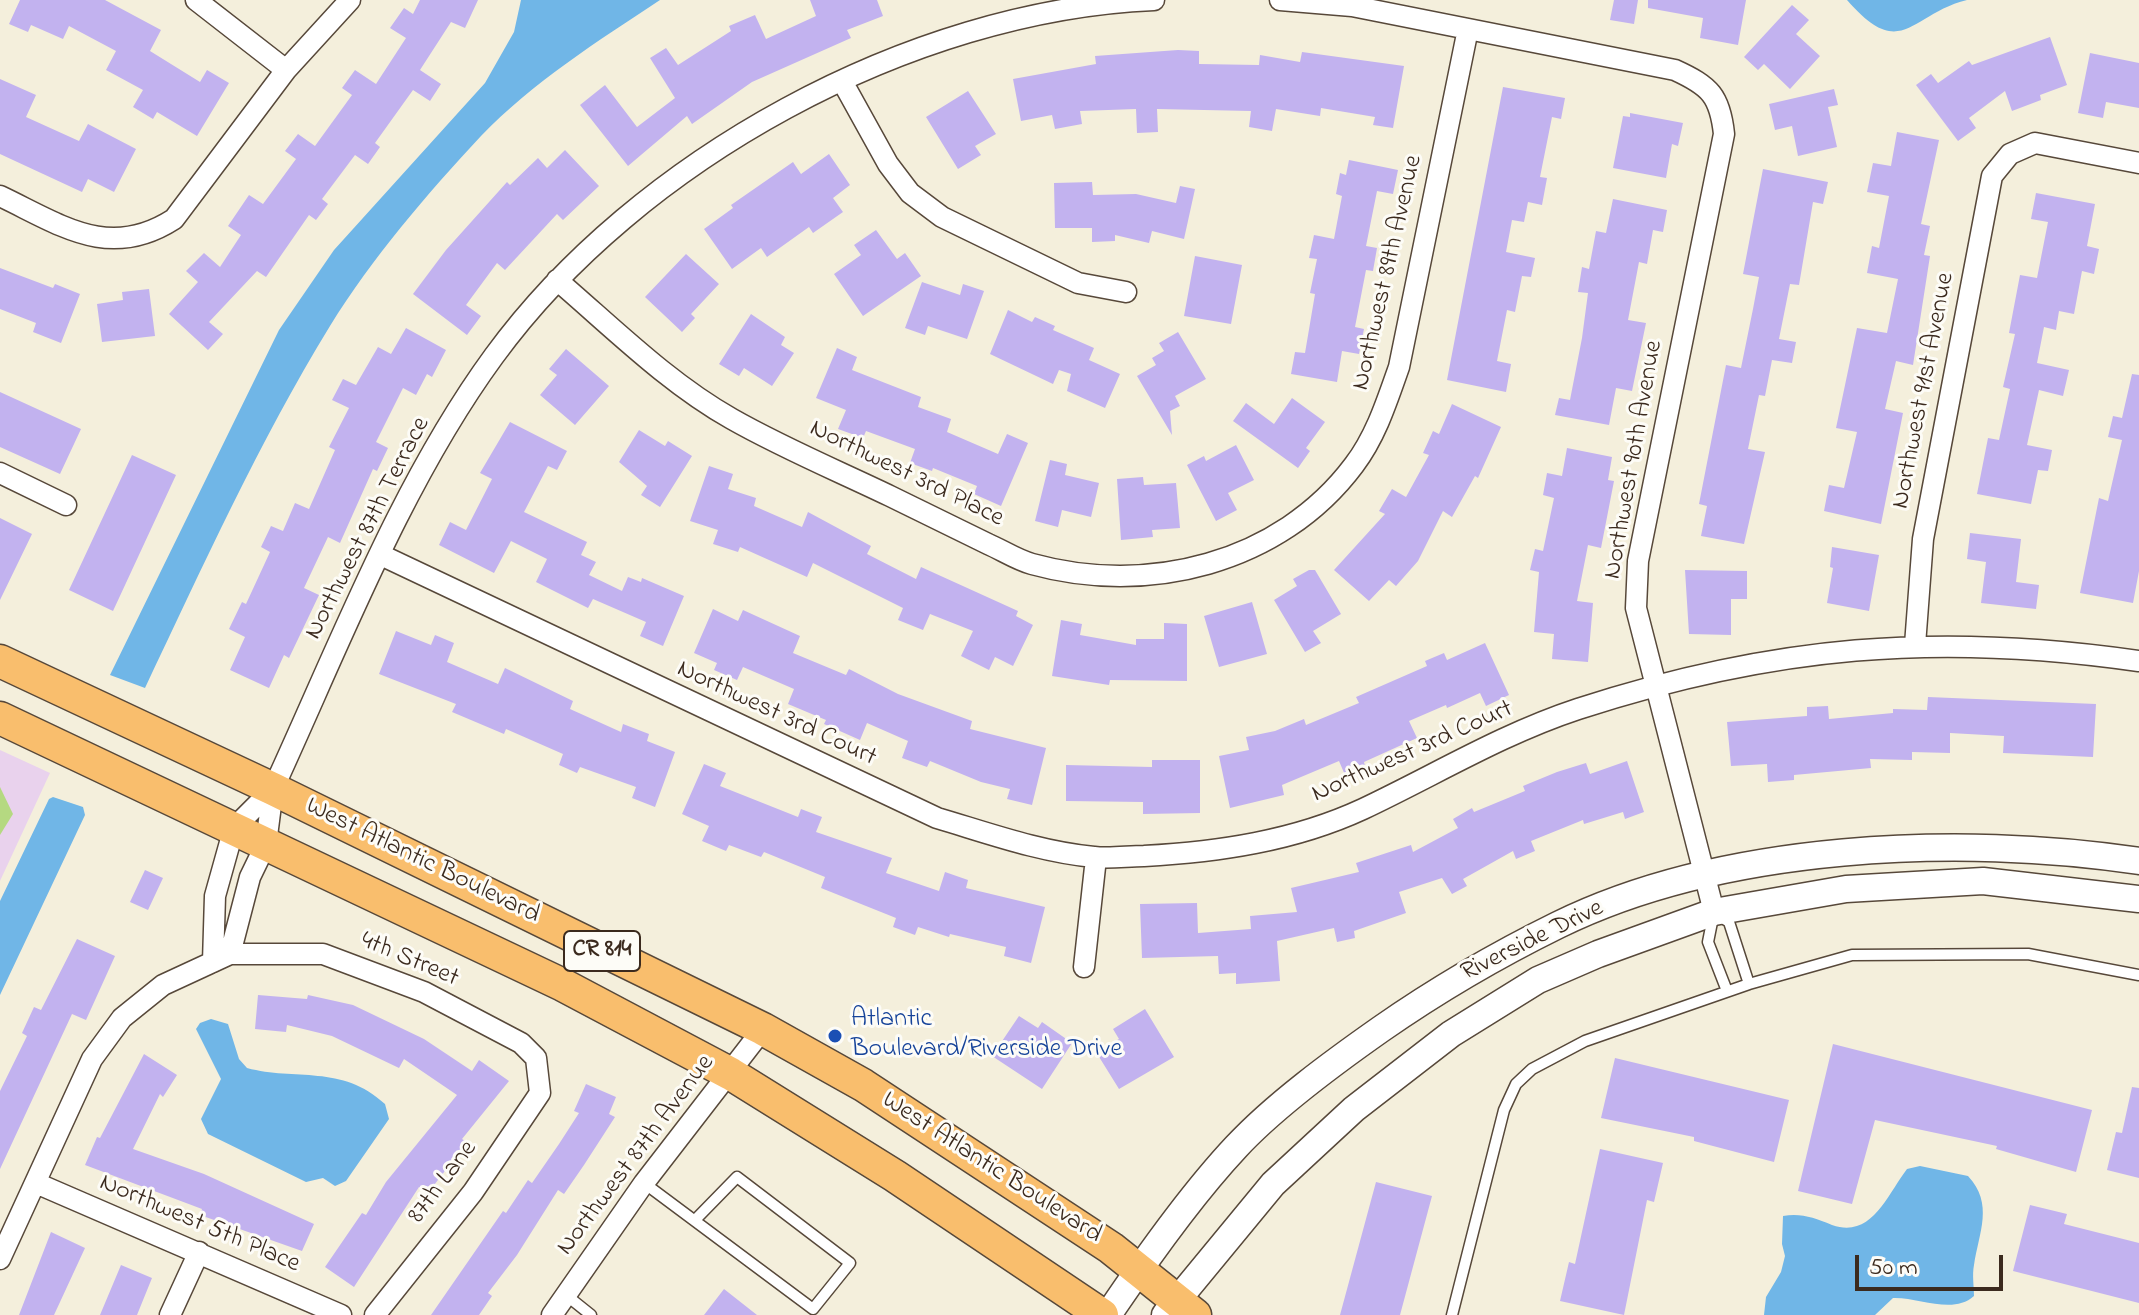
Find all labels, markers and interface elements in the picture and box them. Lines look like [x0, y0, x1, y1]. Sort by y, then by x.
street label: Northwest 89th Avenue [1347, 152, 1431, 394]
street label: Northwest 91st Avenue [1887, 270, 1963, 512]
street label: Northwest 90th Avenue [1599, 338, 1671, 582]
street label: Northwest 87th Terrace [299, 413, 439, 645]
street label: Northwest 3rd Place [804, 414, 1008, 536]
street label: Northwest 3rd Court [671, 655, 881, 775]
street label: Northwest 3rd Court [1308, 695, 1518, 811]
street label: West Atlantic Boulevard [300, 792, 544, 932]
street label: Riverside Drive [1457, 894, 1609, 990]
street label: 4th Street [355, 926, 463, 996]
road number: CR 814 [564, 931, 640, 971]
place label: Atlantic Boulevard/Riverside Drive [851, 1005, 1122, 1066]
marker: Atlantic Boulevard/Riverside Drive [826, 1027, 844, 1045]
street label: Northwest 87th Avenue [551, 1050, 723, 1262]
street label: West Atlantic Boulevard [875, 1086, 1107, 1252]
street label: 87th Lane [403, 1135, 485, 1231]
street label: Northwest 5th Place [94, 1169, 304, 1281]
scale bar [1859, 1239, 2007, 1289]
text: 50 m [1869, 1251, 1918, 1286]

